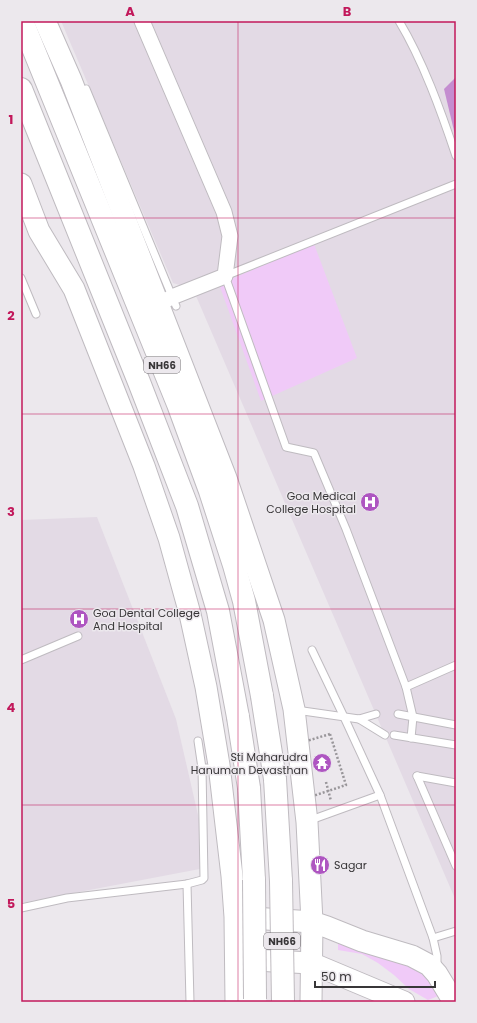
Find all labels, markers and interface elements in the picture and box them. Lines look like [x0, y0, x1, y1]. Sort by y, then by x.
text: A [125, 2, 135, 21]
text: B [343, 2, 352, 21]
text: 1 [9, 110, 13, 129]
text: 2 [7, 306, 15, 325]
road number: NH66 [144, 357, 180, 373]
place label: Goa Medical College Hospital [266, 488, 356, 517]
hospital icon: Goa Medical College Hospital [359, 491, 381, 513]
text: 3 [7, 502, 15, 521]
place label: Goa Dental College And Hospital [93, 605, 200, 634]
hospital icon: Goa Dental College And Hospital [68, 608, 90, 630]
text: 4 [7, 698, 16, 717]
place label: Sti Maharudra Hanuman Devasthan [191, 749, 308, 778]
temple icon: Sti Maharudra Hanuman Devasthan [311, 752, 333, 774]
restaurant icon: Sagar [309, 854, 331, 876]
place label: Sagar [334, 857, 367, 873]
text: 5 [7, 894, 15, 913]
road number: NH66 [264, 933, 300, 949]
scale bar [315, 963, 435, 989]
text: 50 m [321, 968, 352, 985]

